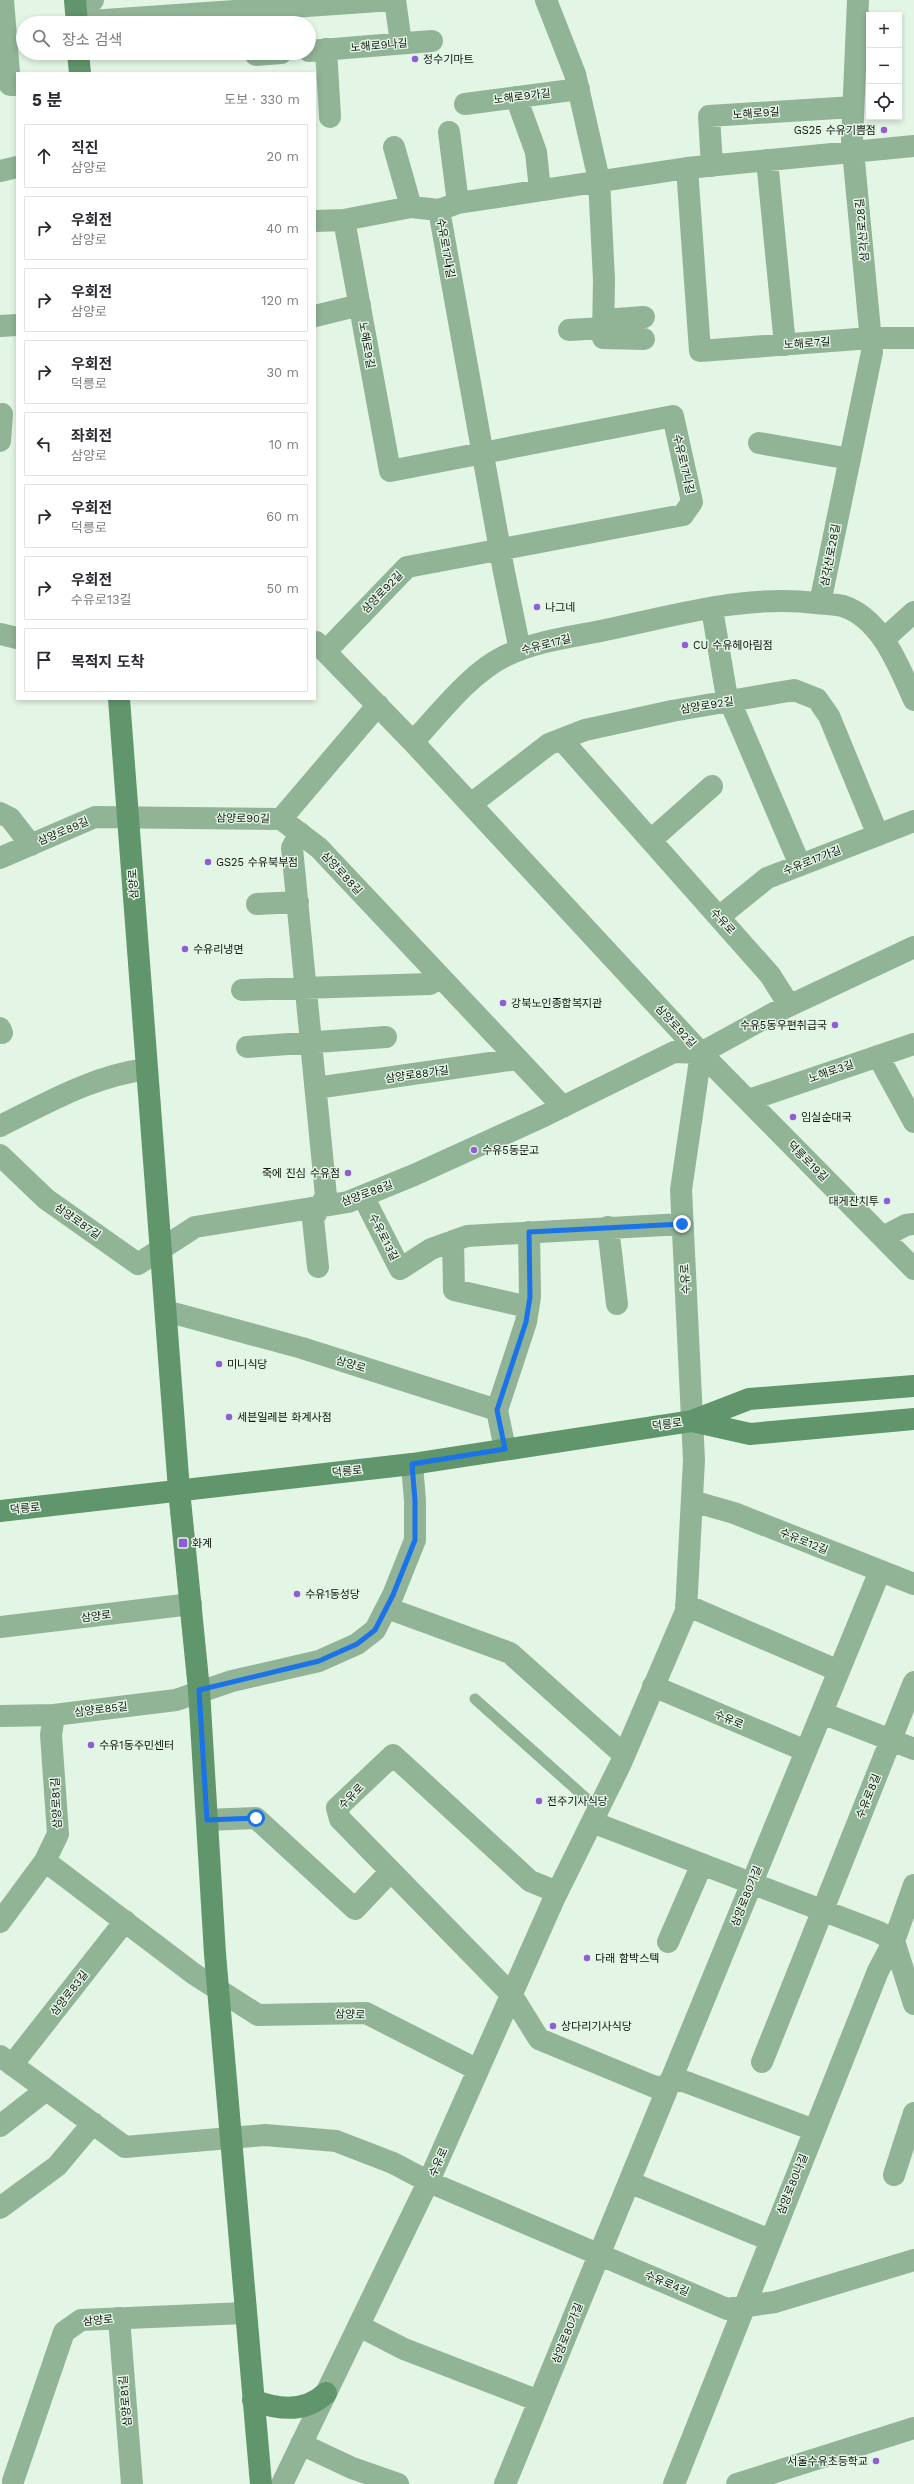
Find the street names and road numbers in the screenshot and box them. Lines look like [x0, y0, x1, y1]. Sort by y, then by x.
street label: 노해로9나길 [350, 37, 408, 54]
street label: 노해로9가길 [493, 87, 551, 106]
street label: 노해로9길 [732, 105, 780, 122]
street label: 삼각산로28길 [853, 198, 872, 262]
street label: 수유로17나길 [434, 217, 457, 279]
street label: 노해로9길 [356, 321, 377, 369]
street label: 노해로7길 [783, 335, 831, 352]
street label: 수유로17나길 [670, 433, 697, 495]
street label: 삼각산로28길 [818, 523, 843, 588]
street label: 삼양로92길 [359, 569, 406, 616]
street label: 수유로17길 [520, 632, 572, 657]
street label: 삼양로92길 [680, 695, 735, 716]
street label: 삼양로90길 [216, 812, 270, 825]
street label: 삼양로89길 [36, 815, 91, 848]
street label: 수유로17가길 [781, 843, 843, 877]
street label: 삼양로88길 [318, 849, 365, 898]
street label: 삼양로 [126, 868, 141, 900]
street label: 수유로 [708, 906, 738, 937]
street label: 삼양로92길 [653, 1002, 699, 1050]
street label: 노해로3길 [807, 1058, 855, 1085]
street label: 삼양로88가길 [384, 1064, 450, 1085]
street label: 덕릉로19길 [785, 1139, 830, 1184]
street label: 삼양로88길 [340, 1178, 395, 1209]
street label: 삼양로87길 [52, 1201, 103, 1242]
street label: 수유로13길 [366, 1211, 401, 1263]
street label: 수유로 [678, 1263, 693, 1294]
street label: 삼양로 [334, 1354, 367, 1375]
street label: 덕릉로 [651, 1416, 683, 1433]
street label: 덕릉로 [331, 1463, 363, 1480]
street label: 덕릉로 [9, 1500, 41, 1517]
street label: 수유로12길 [778, 1526, 830, 1557]
street label: 삼양로 [80, 1608, 112, 1625]
street label: 삼양로85길 [74, 1700, 128, 1719]
street label: 수유로 [712, 1708, 745, 1731]
street label: 수유로8길 [854, 1772, 883, 1821]
street label: 삼양로81길 [49, 1777, 64, 1829]
street label: 수유로 [336, 1781, 367, 1812]
street label: 삼양로80가길 [728, 1864, 765, 1928]
street label: 삼양로83길 [48, 1968, 91, 2018]
street label: 삼양로 [335, 2007, 365, 2022]
street label: 수유로 [426, 2146, 451, 2179]
street label: 삼양로80나길 [774, 2152, 811, 2216]
street label: 수유로4길 [643, 2268, 691, 2299]
street label: 삼양로80가길 [549, 2301, 586, 2365]
street label: 삼양로 [82, 2312, 114, 2329]
street label: 삼양로81길 [117, 2375, 134, 2427]

